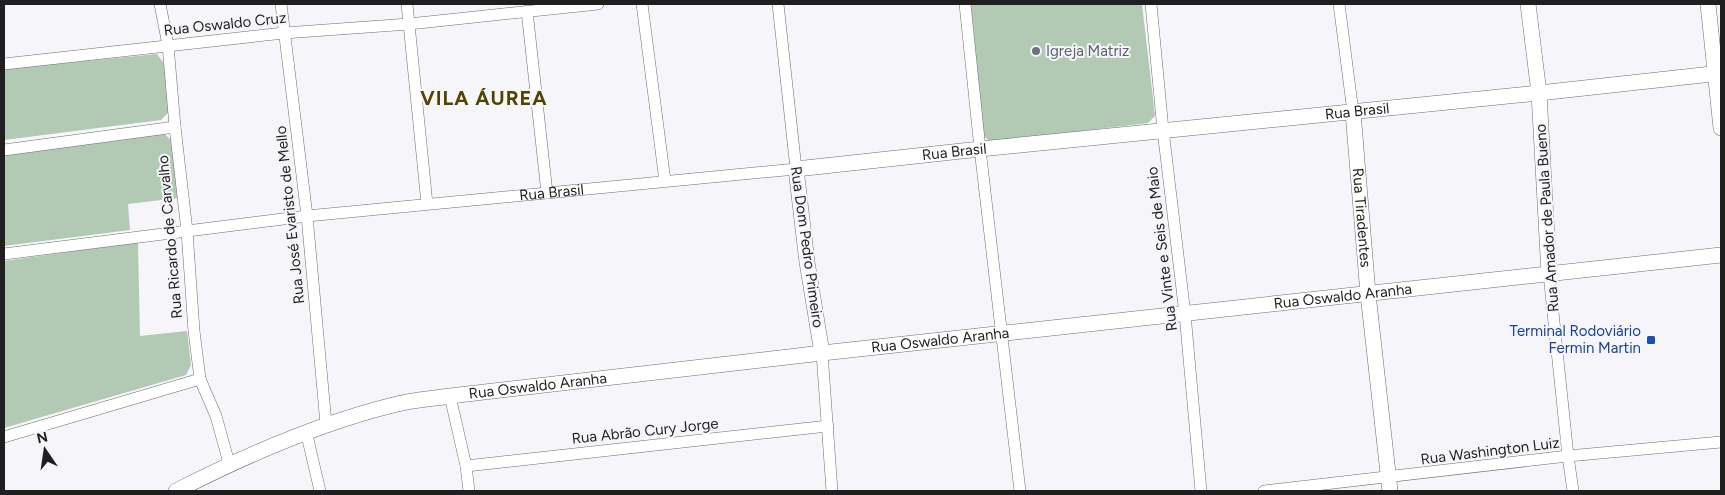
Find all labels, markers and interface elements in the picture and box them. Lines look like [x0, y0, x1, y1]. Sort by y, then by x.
street label: Rua Oswaldo Cruz [163, 9, 287, 39]
place label: Igreja Matriz [1046, 42, 1129, 60]
marker: Igreja Matriz [1030, 45, 1042, 57]
district label: VILA ÁUREA [420, 86, 548, 110]
street label: Rua Brasil [1324, 99, 1390, 123]
street label: Rua Amador de Paula Bueno [1531, 123, 1563, 313]
street label: Rua José Evaristo de Mello [272, 125, 308, 305]
street label: Rua Brasil [921, 139, 987, 164]
street label: Rua Ricardo de Carvalho [154, 154, 186, 319]
street label: Rua Dom Pedro Primeiro [787, 165, 827, 329]
street label: Rua Vinte e Seis de Maio [1143, 165, 1181, 332]
street label: Rua Tiradentes [1349, 167, 1375, 268]
street label: Rua Brasil [518, 180, 585, 205]
street label: Rua Oswaldo Aranha [1273, 280, 1413, 313]
place label: Terminal Rodoviário Fermin Martin [1510, 322, 1641, 357]
street label: Rua Oswaldo Aranha [870, 324, 1010, 357]
marker: Terminal Rodoviário Fermin Martin [1645, 334, 1657, 346]
street label: Rua Oswaldo Aranha [468, 369, 608, 403]
street label: Rua Abrão Cury Jorge [571, 414, 719, 448]
north arrow [20, 425, 70, 475]
text: N [35, 428, 49, 447]
street label: Rua Washington Luiz [1419, 434, 1561, 468]

